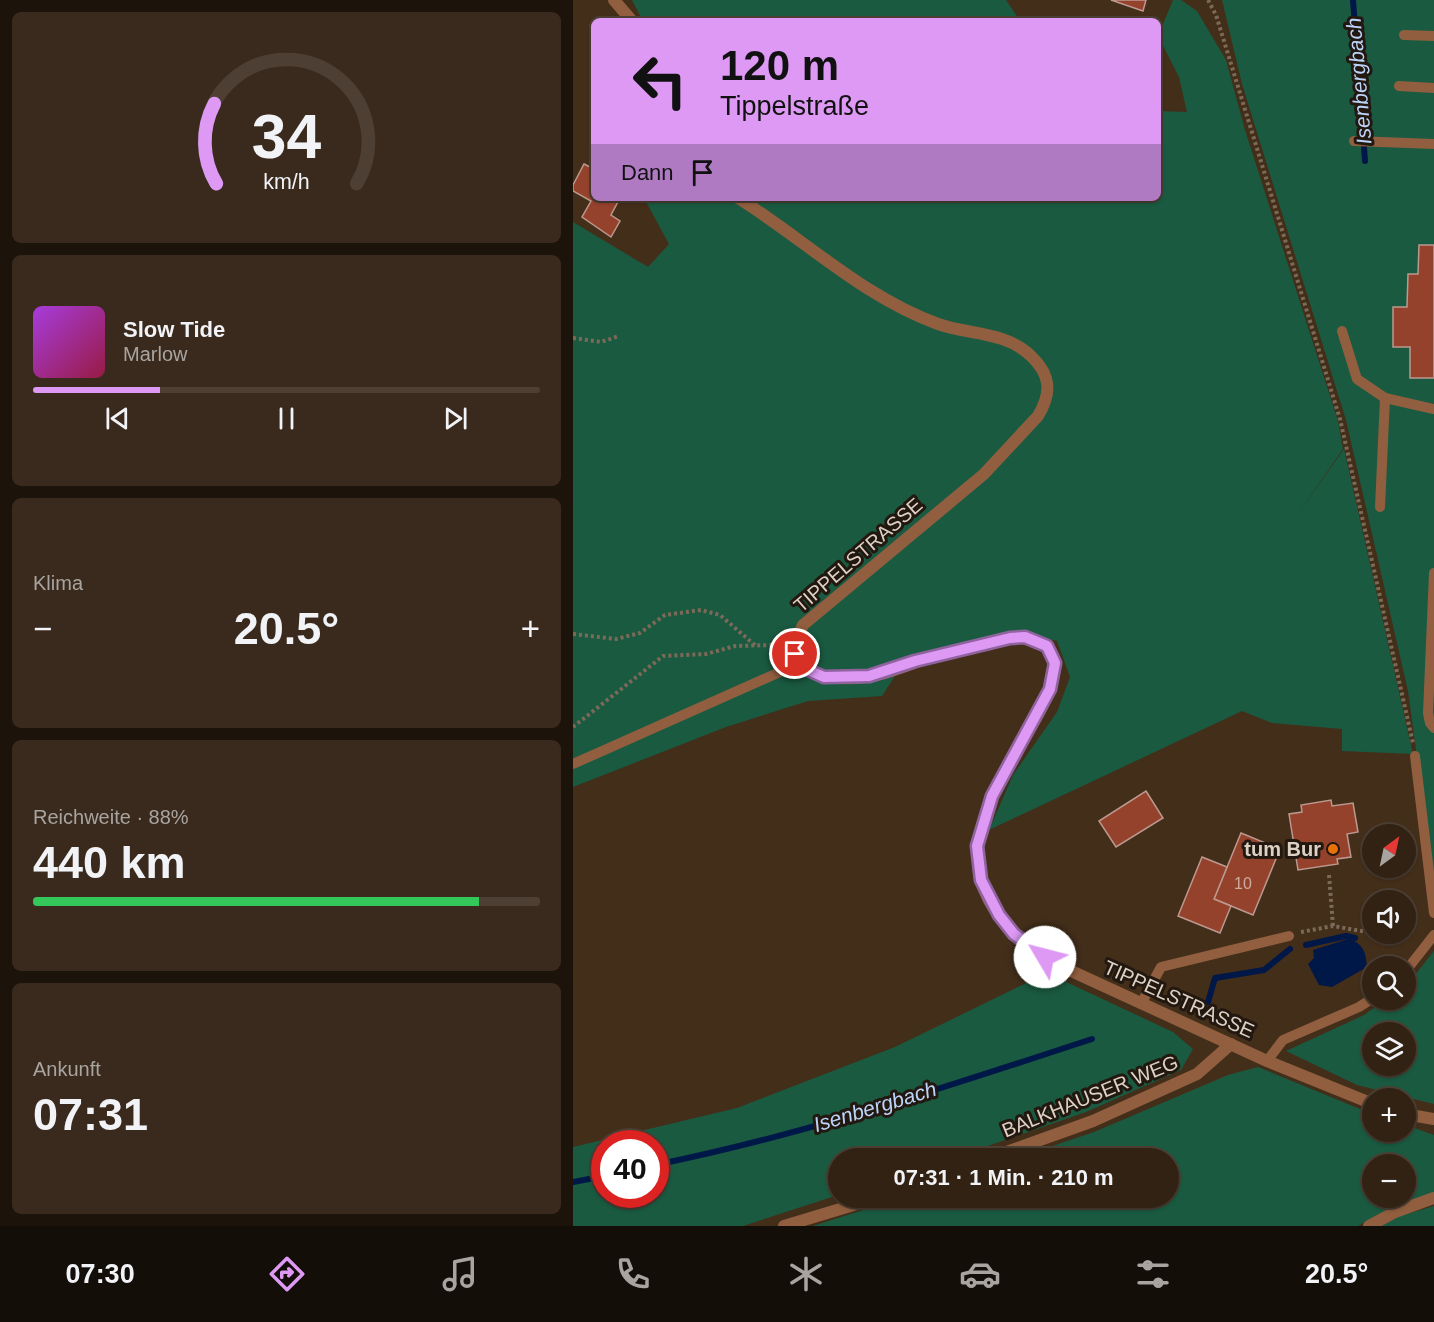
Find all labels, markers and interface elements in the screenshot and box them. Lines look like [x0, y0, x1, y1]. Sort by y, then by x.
water label: Isenbergbach [1341, 17, 1376, 145]
icon: left [621, 42, 699, 120]
text: 120 m [720, 42, 839, 89]
text: Tippelstraße [720, 91, 869, 121]
text: 34 [252, 103, 321, 172]
icon: arrive [686, 156, 719, 189]
text: Dann [621, 160, 674, 185]
text: km/h [263, 171, 310, 195]
text: Slow Tide [123, 317, 225, 342]
text: Marlow [123, 343, 187, 365]
icon: previous [101, 402, 134, 435]
icon: pause [270, 402, 303, 435]
icon: next [439, 402, 472, 435]
street label: TIPPELSTRASSE [790, 493, 926, 617]
text: Klima [33, 572, 83, 594]
text: 20.5° [234, 603, 339, 654]
text: − [33, 610, 52, 647]
text: + [521, 610, 540, 647]
pin [769, 628, 820, 679]
icon: arrive [778, 637, 811, 670]
text: Reichweite · 88% [33, 806, 189, 828]
north arrow [1362, 824, 1416, 878]
map controls [1362, 824, 1416, 1208]
text: 440 km [33, 837, 186, 888]
place label: tum Bur [1244, 838, 1321, 860]
marker: tum Bur [1326, 842, 1340, 856]
house number: 10 [1234, 875, 1252, 892]
button: sound [1362, 890, 1416, 944]
position arrow [1013, 925, 1077, 989]
street label: TIPPELSTRASSE [1100, 956, 1258, 1042]
button: search [1362, 956, 1416, 1010]
button: layers [1362, 1022, 1416, 1076]
street label: BALKHAUSER WEG [999, 1051, 1181, 1141]
text: Ankunft [33, 1058, 101, 1080]
water label: Isenbergbach [811, 1077, 939, 1136]
button: + [1362, 1088, 1416, 1142]
text: 07:31 [33, 1089, 148, 1140]
speed limit sign: 40 [591, 1130, 669, 1208]
button: − [1362, 1154, 1416, 1208]
text: 07:31 · 1 Min. · 210 m [893, 1165, 1114, 1190]
icon: directions [266, 1253, 308, 1295]
icon: music [439, 1253, 481, 1295]
icon: phone [612, 1253, 654, 1295]
icon: climate [785, 1253, 827, 1295]
icon: car [959, 1253, 1001, 1295]
icon: filters [1132, 1253, 1174, 1295]
text: 07:30 [66, 1259, 135, 1289]
text: 20.5° [1305, 1259, 1368, 1289]

